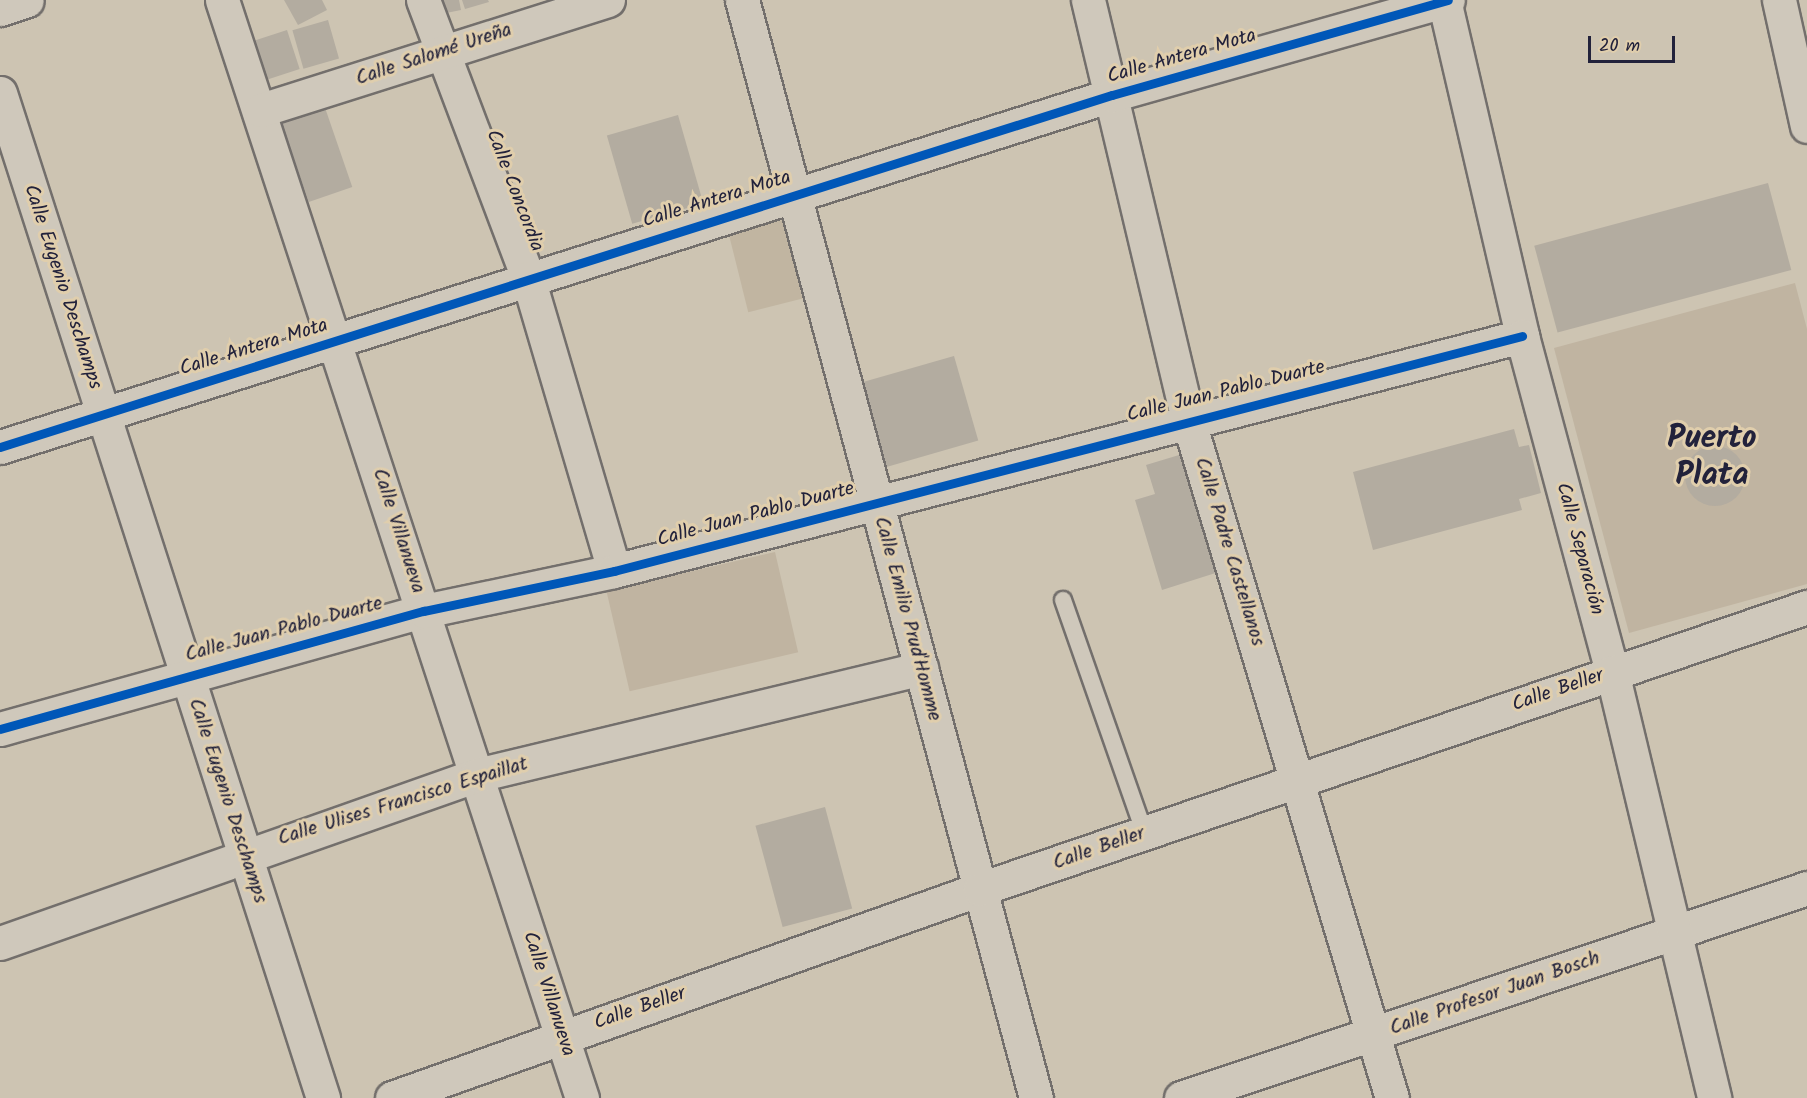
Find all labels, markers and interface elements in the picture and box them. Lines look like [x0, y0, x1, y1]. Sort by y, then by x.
street label: Calle Salomé Ureña [353, 18, 515, 92]
street label: Calle Antera Mota [1105, 24, 1259, 90]
scale bar [1591, 24, 1678, 62]
text: 20 m [1599, 32, 1640, 61]
street label: Calle Concordia [480, 127, 548, 255]
street label: Calle Antera Mota [640, 166, 794, 234]
street label: Calle Eugenio Deschamps [18, 182, 106, 392]
street label: Calle Antera Mota [177, 314, 331, 382]
street label: Calle Juan Pablo Duarte [1125, 356, 1327, 428]
district label: Puerto Plata [1667, 421, 1757, 496]
street label: Calle Padre Castellanos [1189, 455, 1269, 649]
street label: Calle Villanueva [367, 466, 429, 596]
street label: Calle Juan Pablo Duarte [655, 477, 857, 553]
street label: Calle Separación [1550, 480, 1608, 618]
street label: Calle Emilio Prud'Homme [868, 514, 946, 724]
street label: Calle Juan Pablo Duarte [183, 592, 385, 668]
street label: Calle Beller [1509, 664, 1607, 718]
street label: Calle Eugenio Deschamps [183, 696, 271, 906]
street label: Calle Ulises Francisco Espaillat [275, 753, 531, 851]
street label: Calle Beller [1050, 822, 1148, 876]
street label: Calle Villanueva [517, 929, 579, 1059]
street label: Calle Profesor Juan Bosch [1387, 947, 1603, 1041]
street label: Calle Beller [591, 982, 689, 1036]

